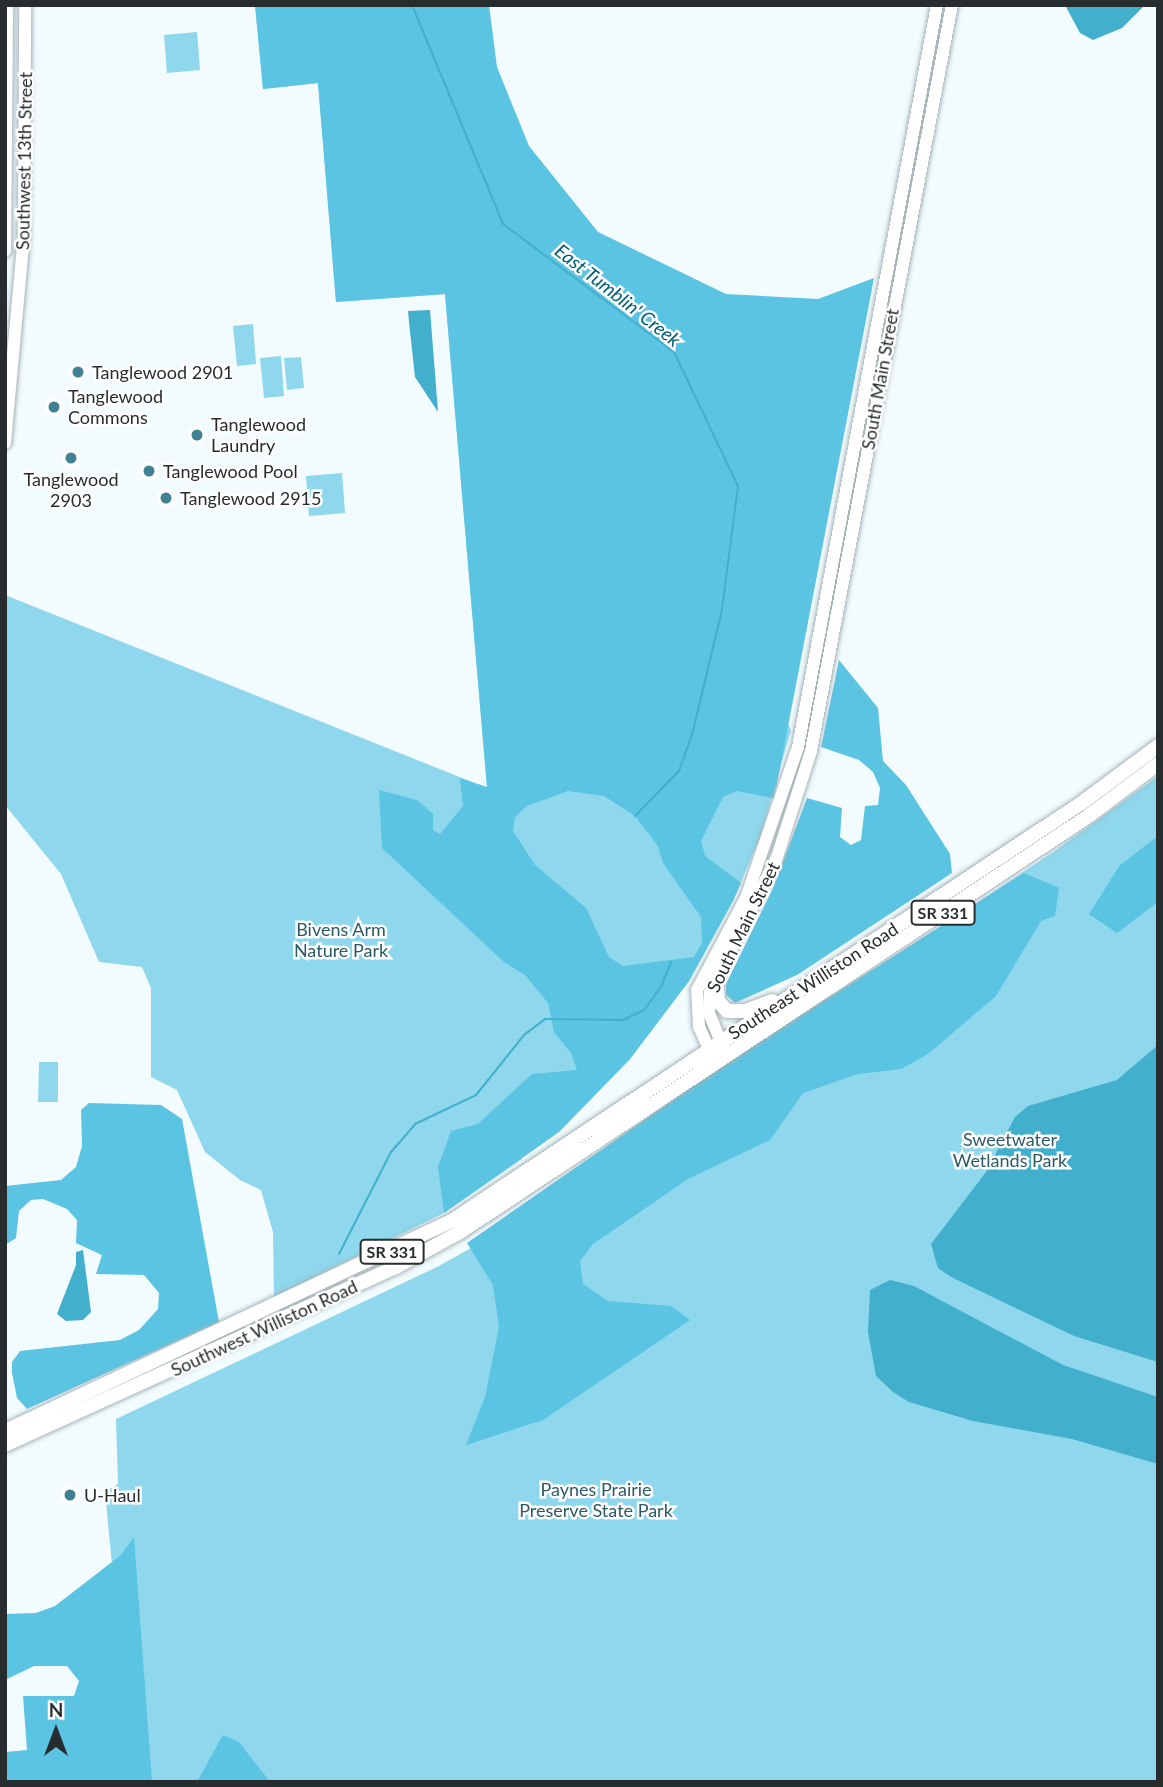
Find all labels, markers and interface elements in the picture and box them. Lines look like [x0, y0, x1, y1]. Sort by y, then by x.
street label: Southwest 13th Street [12, 72, 36, 250]
water label: East Tumblin' Creek [550, 239, 686, 351]
street label: South Main Street [857, 307, 903, 451]
place label: Tanglewood 2901 [92, 361, 233, 383]
marker: Tanglewood 2901 [70, 364, 86, 380]
place label: Tanglewood Commons [68, 386, 163, 428]
marker: Tanglewood Commons [46, 399, 62, 415]
place label: Tanglewood Laundry [211, 414, 306, 457]
marker: Tanglewood Laundry [189, 427, 205, 443]
marker: Tanglewood 2903 [63, 450, 79, 466]
place label: Tanglewood Pool [163, 460, 298, 482]
marker: Tanglewood Pool [141, 463, 157, 479]
place label: Tanglewood 2903 [23, 469, 119, 512]
place label: Tanglewood 2915 [180, 487, 321, 509]
marker: Tanglewood 2915 [158, 490, 174, 506]
street label: South Main Street [702, 858, 784, 996]
road number: SR 331 [910, 900, 976, 925]
street label: Southeast Williston Road [724, 918, 902, 1044]
park label: Bivens Arm Nature Park [294, 919, 388, 962]
park label: Sweetwater Wetlands Park [953, 1129, 1067, 1172]
road number: SR 331 [359, 1240, 425, 1264]
street label: Southwest Williston Road [167, 1275, 361, 1381]
park label: Paynes Prairie Preserve State Park [519, 1479, 673, 1522]
place label: U-Haul [84, 1484, 141, 1506]
marker: U-Haul [62, 1487, 78, 1503]
north arrow [21, 1696, 91, 1766]
text: N [49, 1698, 63, 1721]

